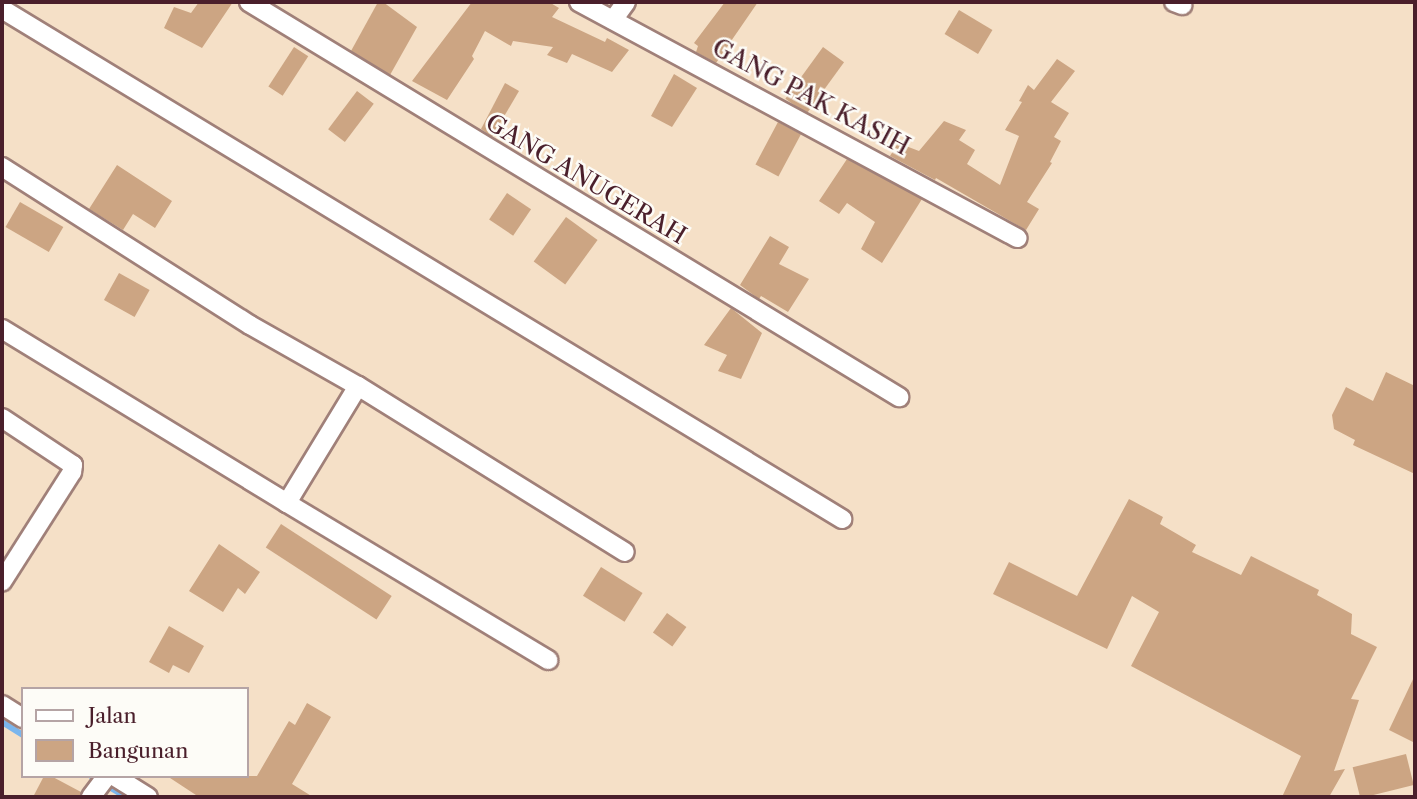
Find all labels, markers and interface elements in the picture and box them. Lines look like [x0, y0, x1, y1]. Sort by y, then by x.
street label: GANG PAK KASIH [707, 33, 915, 161]
street label: GANG ANUGERAH [480, 107, 692, 251]
legend [21, 687, 248, 778]
text: Jalan [88, 703, 137, 728]
text: Bangunan [88, 738, 188, 763]

